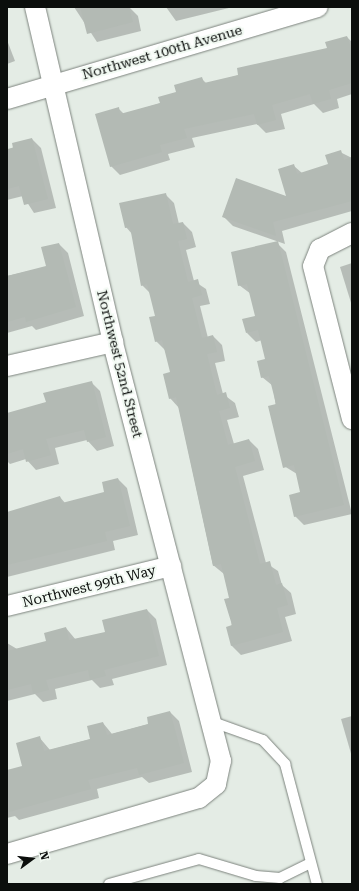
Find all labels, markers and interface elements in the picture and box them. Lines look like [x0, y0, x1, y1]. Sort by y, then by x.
street label: Northwest 100th Avenue [80, 21, 244, 83]
street label: Northwest 52nd Street [94, 288, 146, 440]
street label: Northwest 99th Way [21, 561, 157, 611]
north arrow [12, 839, 52, 879]
text: N [37, 850, 51, 862]

